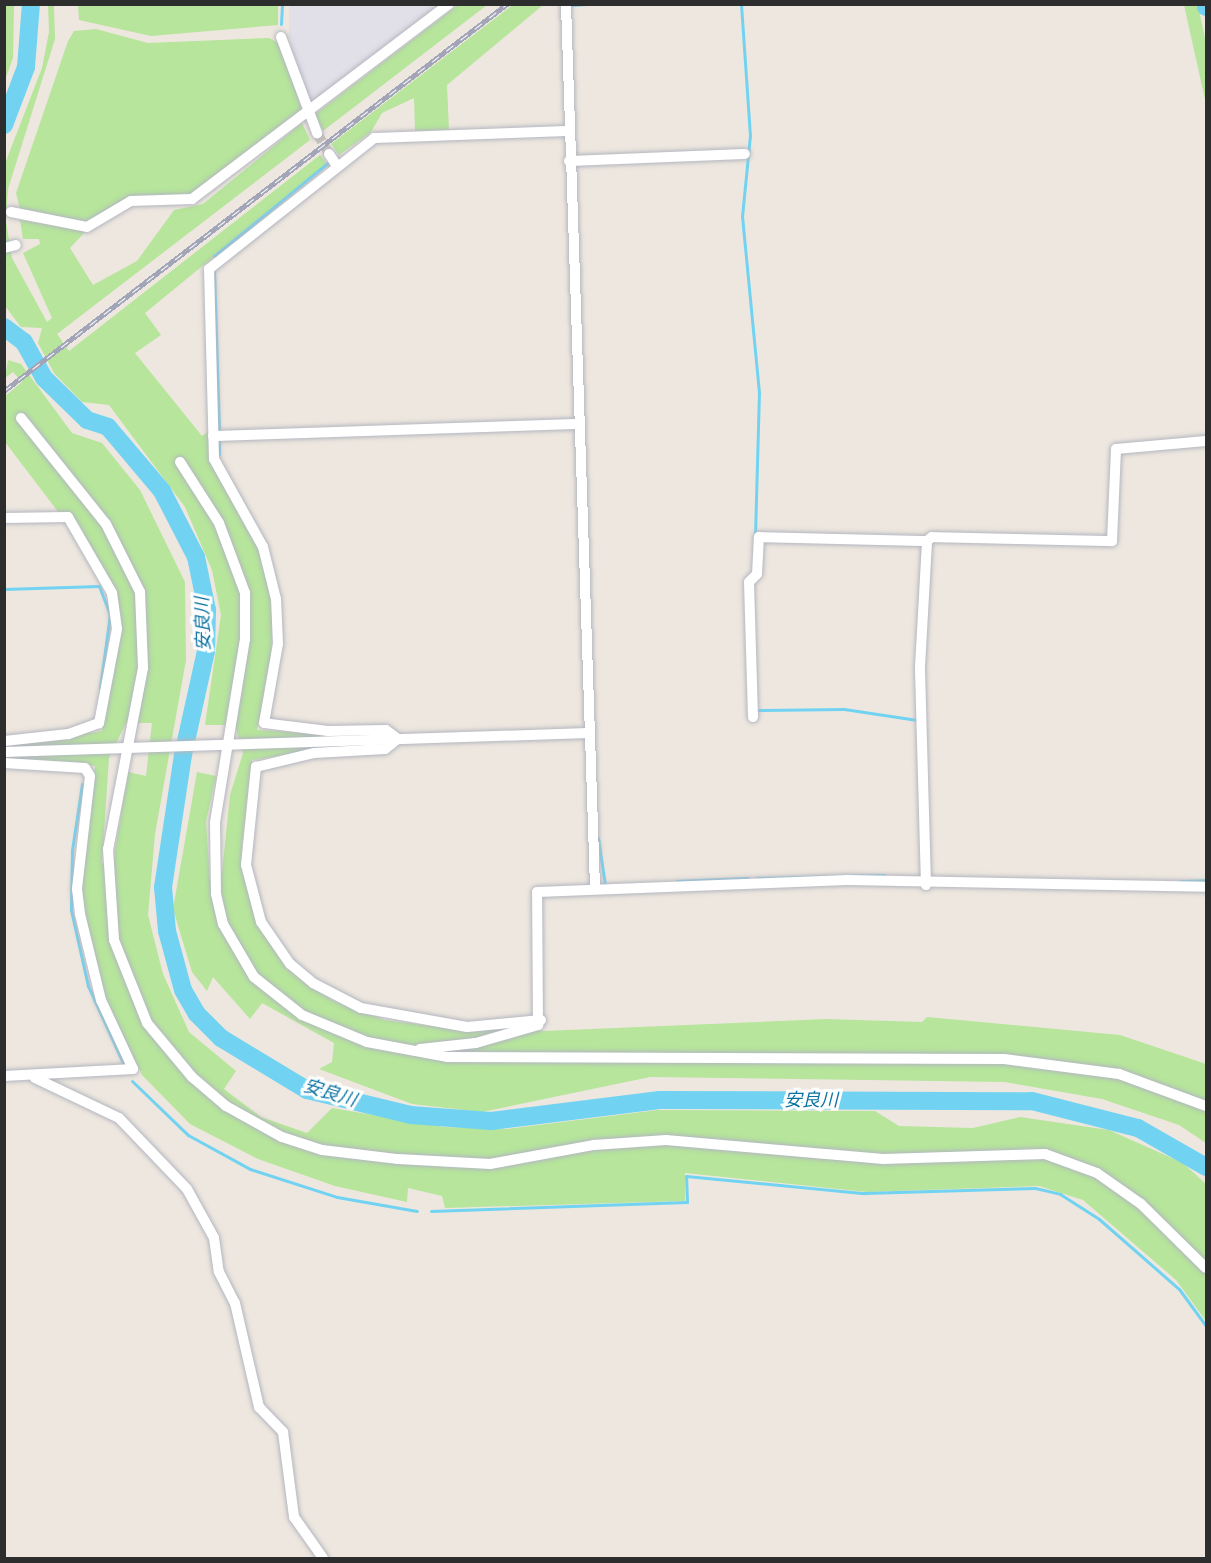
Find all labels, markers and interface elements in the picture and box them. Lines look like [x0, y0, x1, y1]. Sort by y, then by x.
water label: 安良川 [191, 597, 215, 651]
water label: 安良川 [301, 1075, 359, 1111]
water label: 安良川 [784, 1089, 838, 1111]

